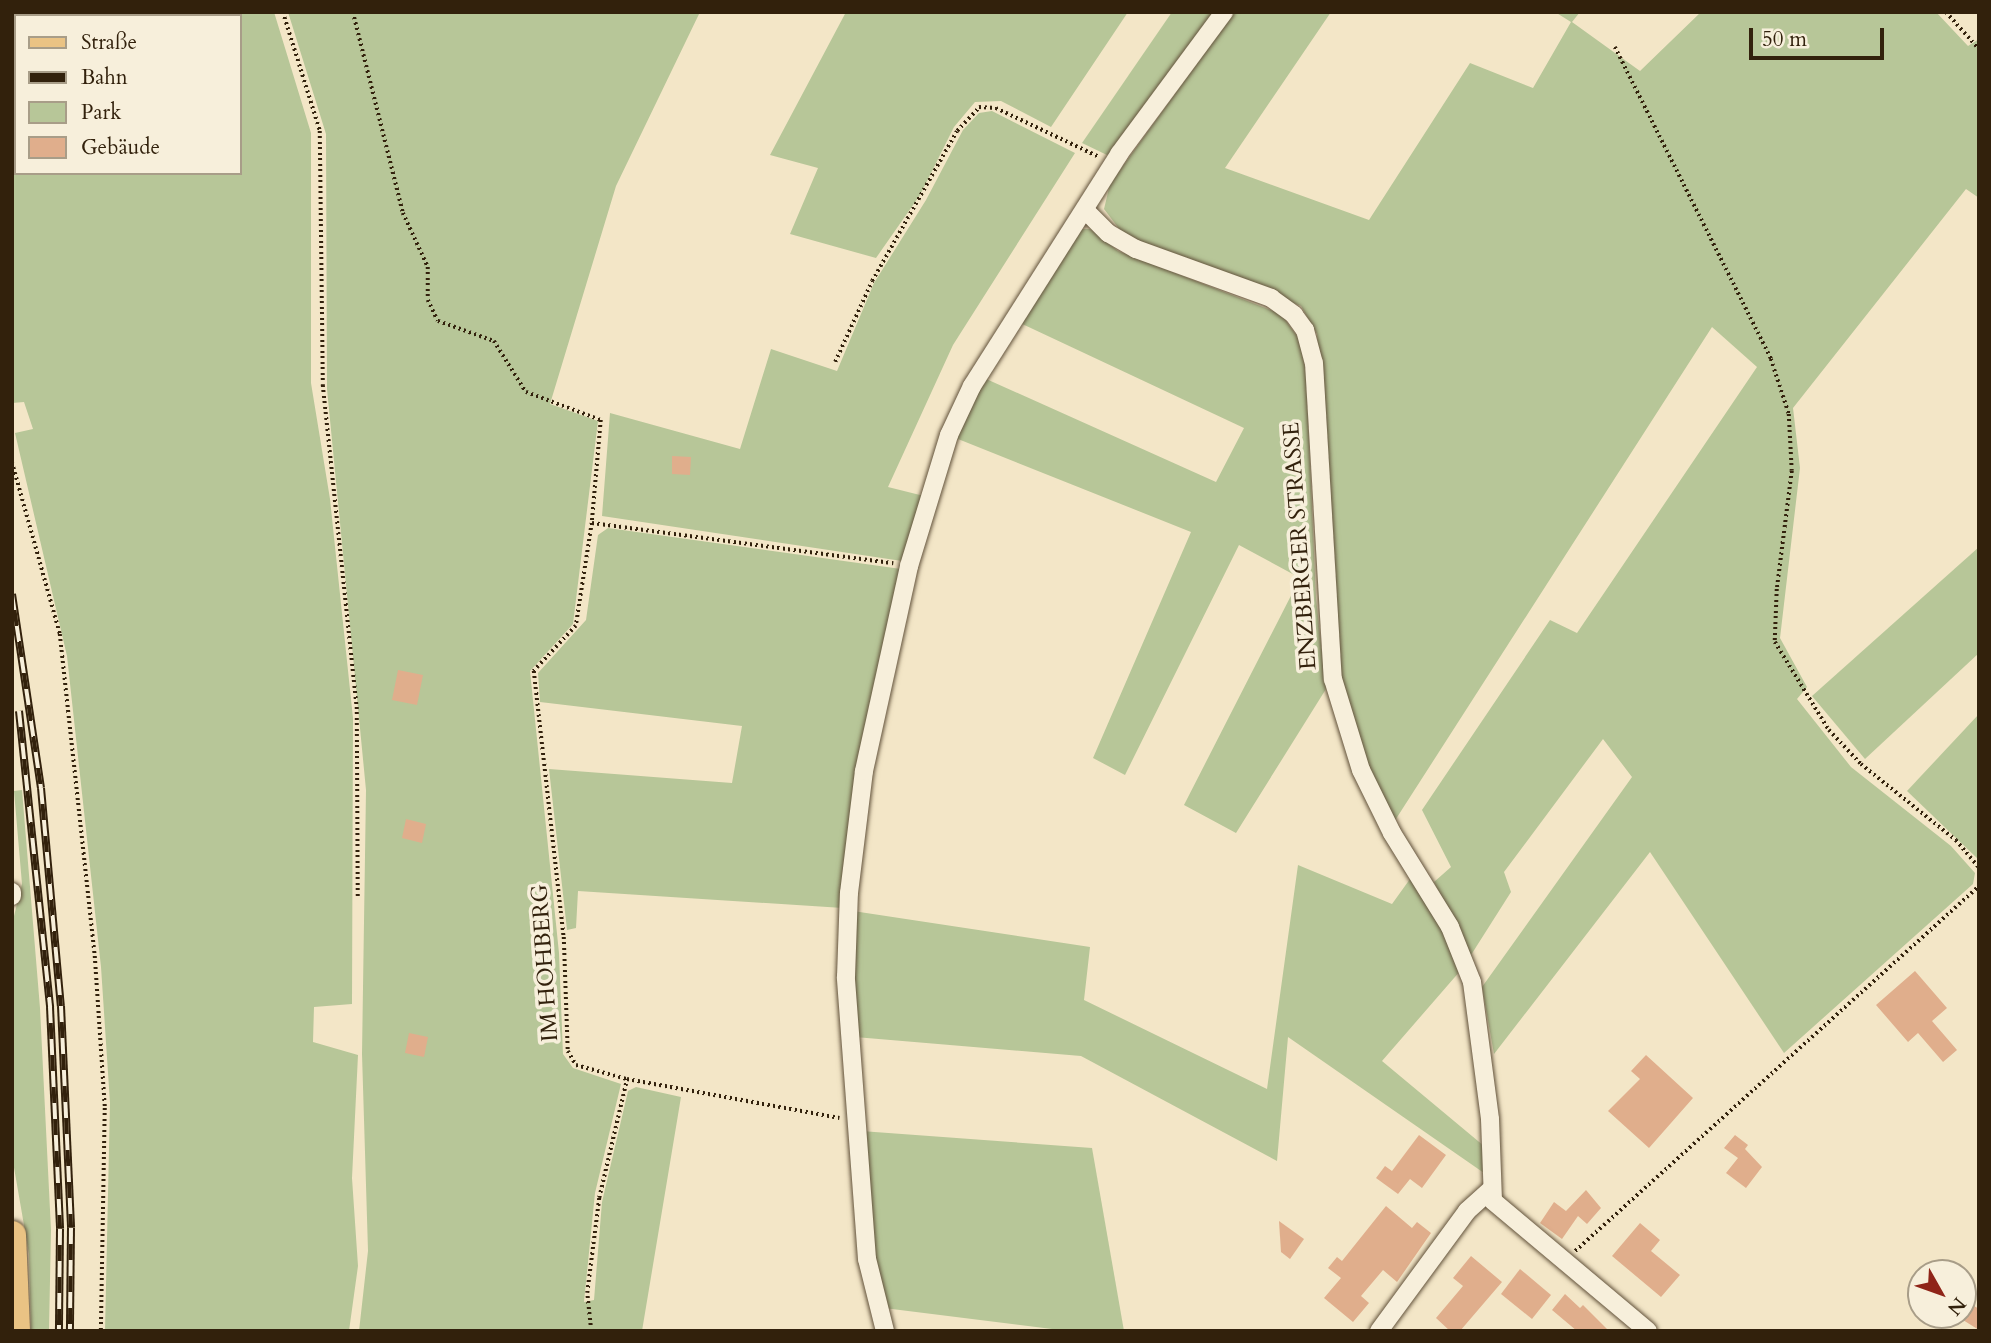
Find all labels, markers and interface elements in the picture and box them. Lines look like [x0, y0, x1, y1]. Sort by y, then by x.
legend [14, 14, 242, 175]
scale bar [1753, 14, 1888, 58]
text: 50 m [1762, 25, 1807, 54]
text: Straße [81, 28, 137, 57]
text: Bahn [81, 63, 128, 92]
text: Park [81, 98, 121, 127]
text: Gebäude [81, 133, 160, 162]
street label: ENZBERGER STRASSE [1278, 421, 1322, 671]
street label: IM HOHBERG [526, 883, 564, 1043]
north arrow [1907, 1259, 1977, 1329]
text: N [1941, 1292, 1972, 1321]

